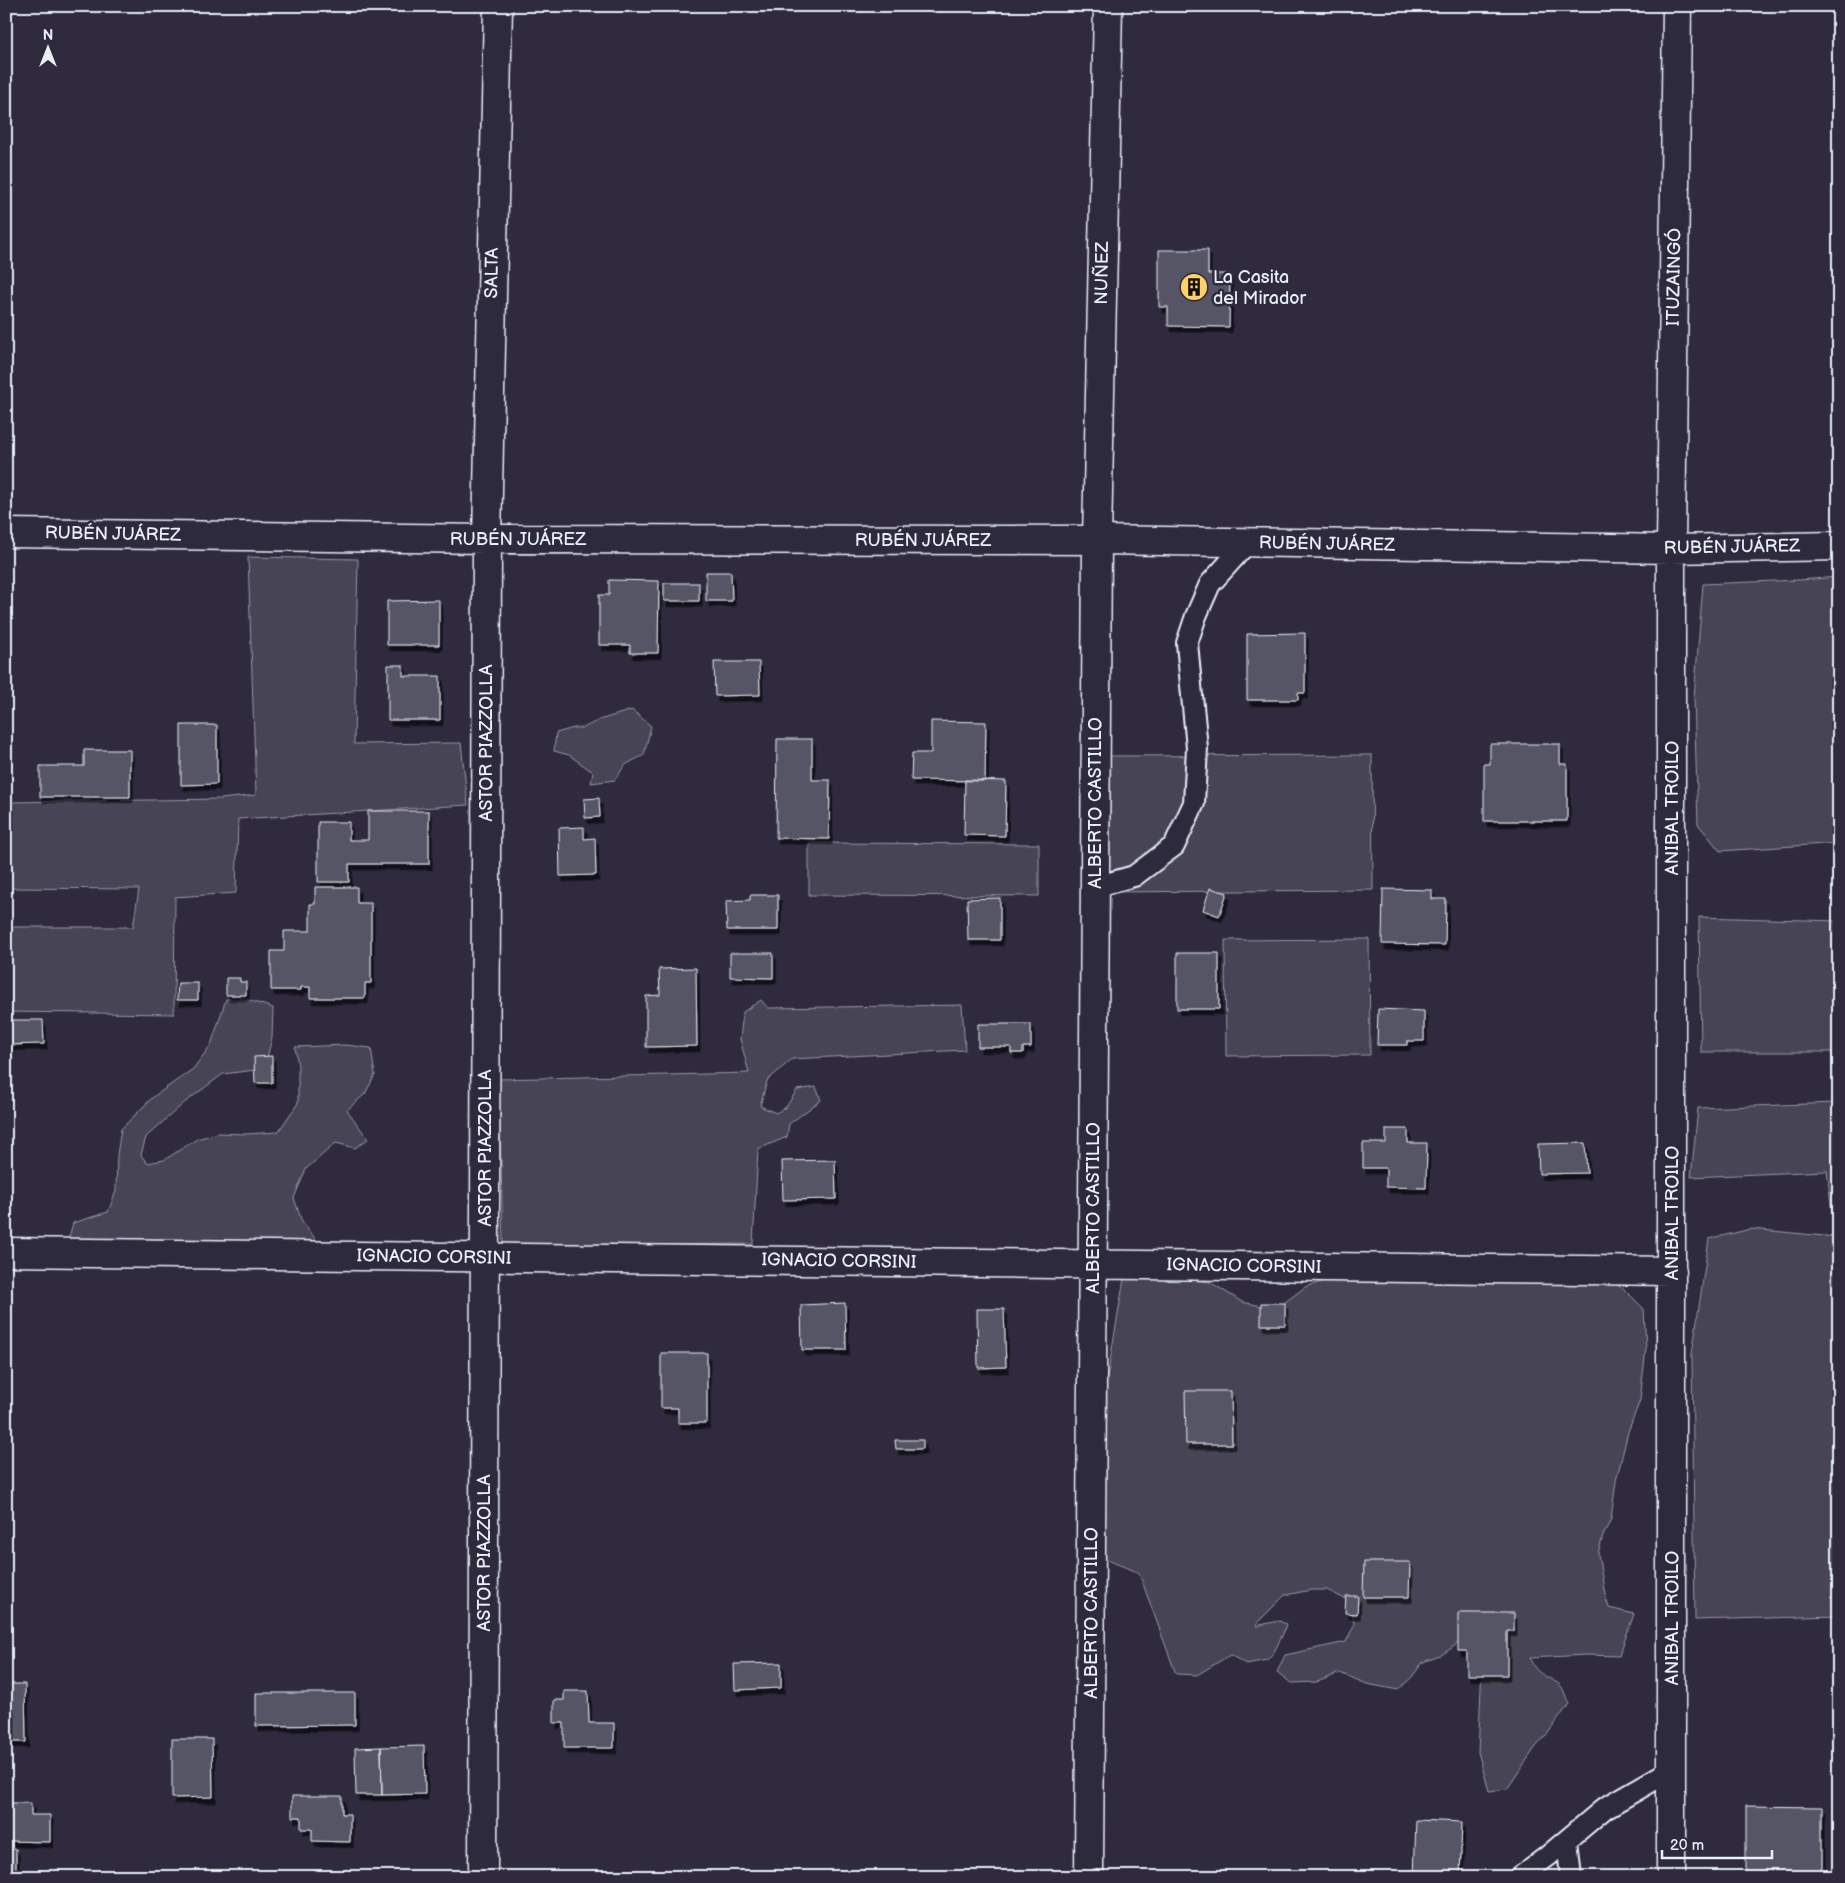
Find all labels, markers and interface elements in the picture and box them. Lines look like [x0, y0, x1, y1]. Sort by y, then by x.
north arrow [22, 22, 72, 72]
text: N [43, 27, 53, 44]
street label: ITUZAINGÓ [1661, 228, 1685, 326]
street label: NUÑEZ [1090, 241, 1113, 305]
street label: SALTA [481, 247, 503, 299]
place label: La Casita del Mirador [1213, 267, 1306, 309]
building icon: La Casita del Mirador [1179, 272, 1209, 302]
street label: RUBÉN JUÁREZ [45, 520, 181, 546]
street label: RUBÉN JUÁREZ [450, 527, 586, 550]
street label: RUBÉN JUÁREZ [855, 528, 991, 551]
street label: RUBÉN JUÁREZ [1259, 530, 1395, 556]
street label: RUBÉN JUÁREZ [1664, 533, 1800, 559]
street label: ASTOR PIAZZOLLA [476, 664, 497, 822]
street label: ALBERTO CASTILLO [1085, 717, 1106, 889]
street label: ANIBAL TROILO [1662, 741, 1683, 875]
street label: ASTOR PIAZZOLLA [475, 1069, 496, 1227]
street label: ALBERTO CASTILLO [1083, 1122, 1104, 1294]
street label: ANIBAL TROILO [1662, 1146, 1683, 1280]
street label: IGNACIO CORSINI [356, 1245, 512, 1269]
street label: IGNACIO CORSINI [761, 1249, 917, 1273]
street label: IGNACIO CORSINI [1166, 1254, 1322, 1278]
street label: ASTOR PIAZZOLLA [474, 1474, 495, 1632]
street label: ALBERTO CASTILLO [1081, 1527, 1102, 1699]
street label: ANIBAL TROILO [1662, 1551, 1683, 1685]
scale bar [1662, 1828, 1772, 1860]
text: 20 m [1670, 1836, 1704, 1855]

